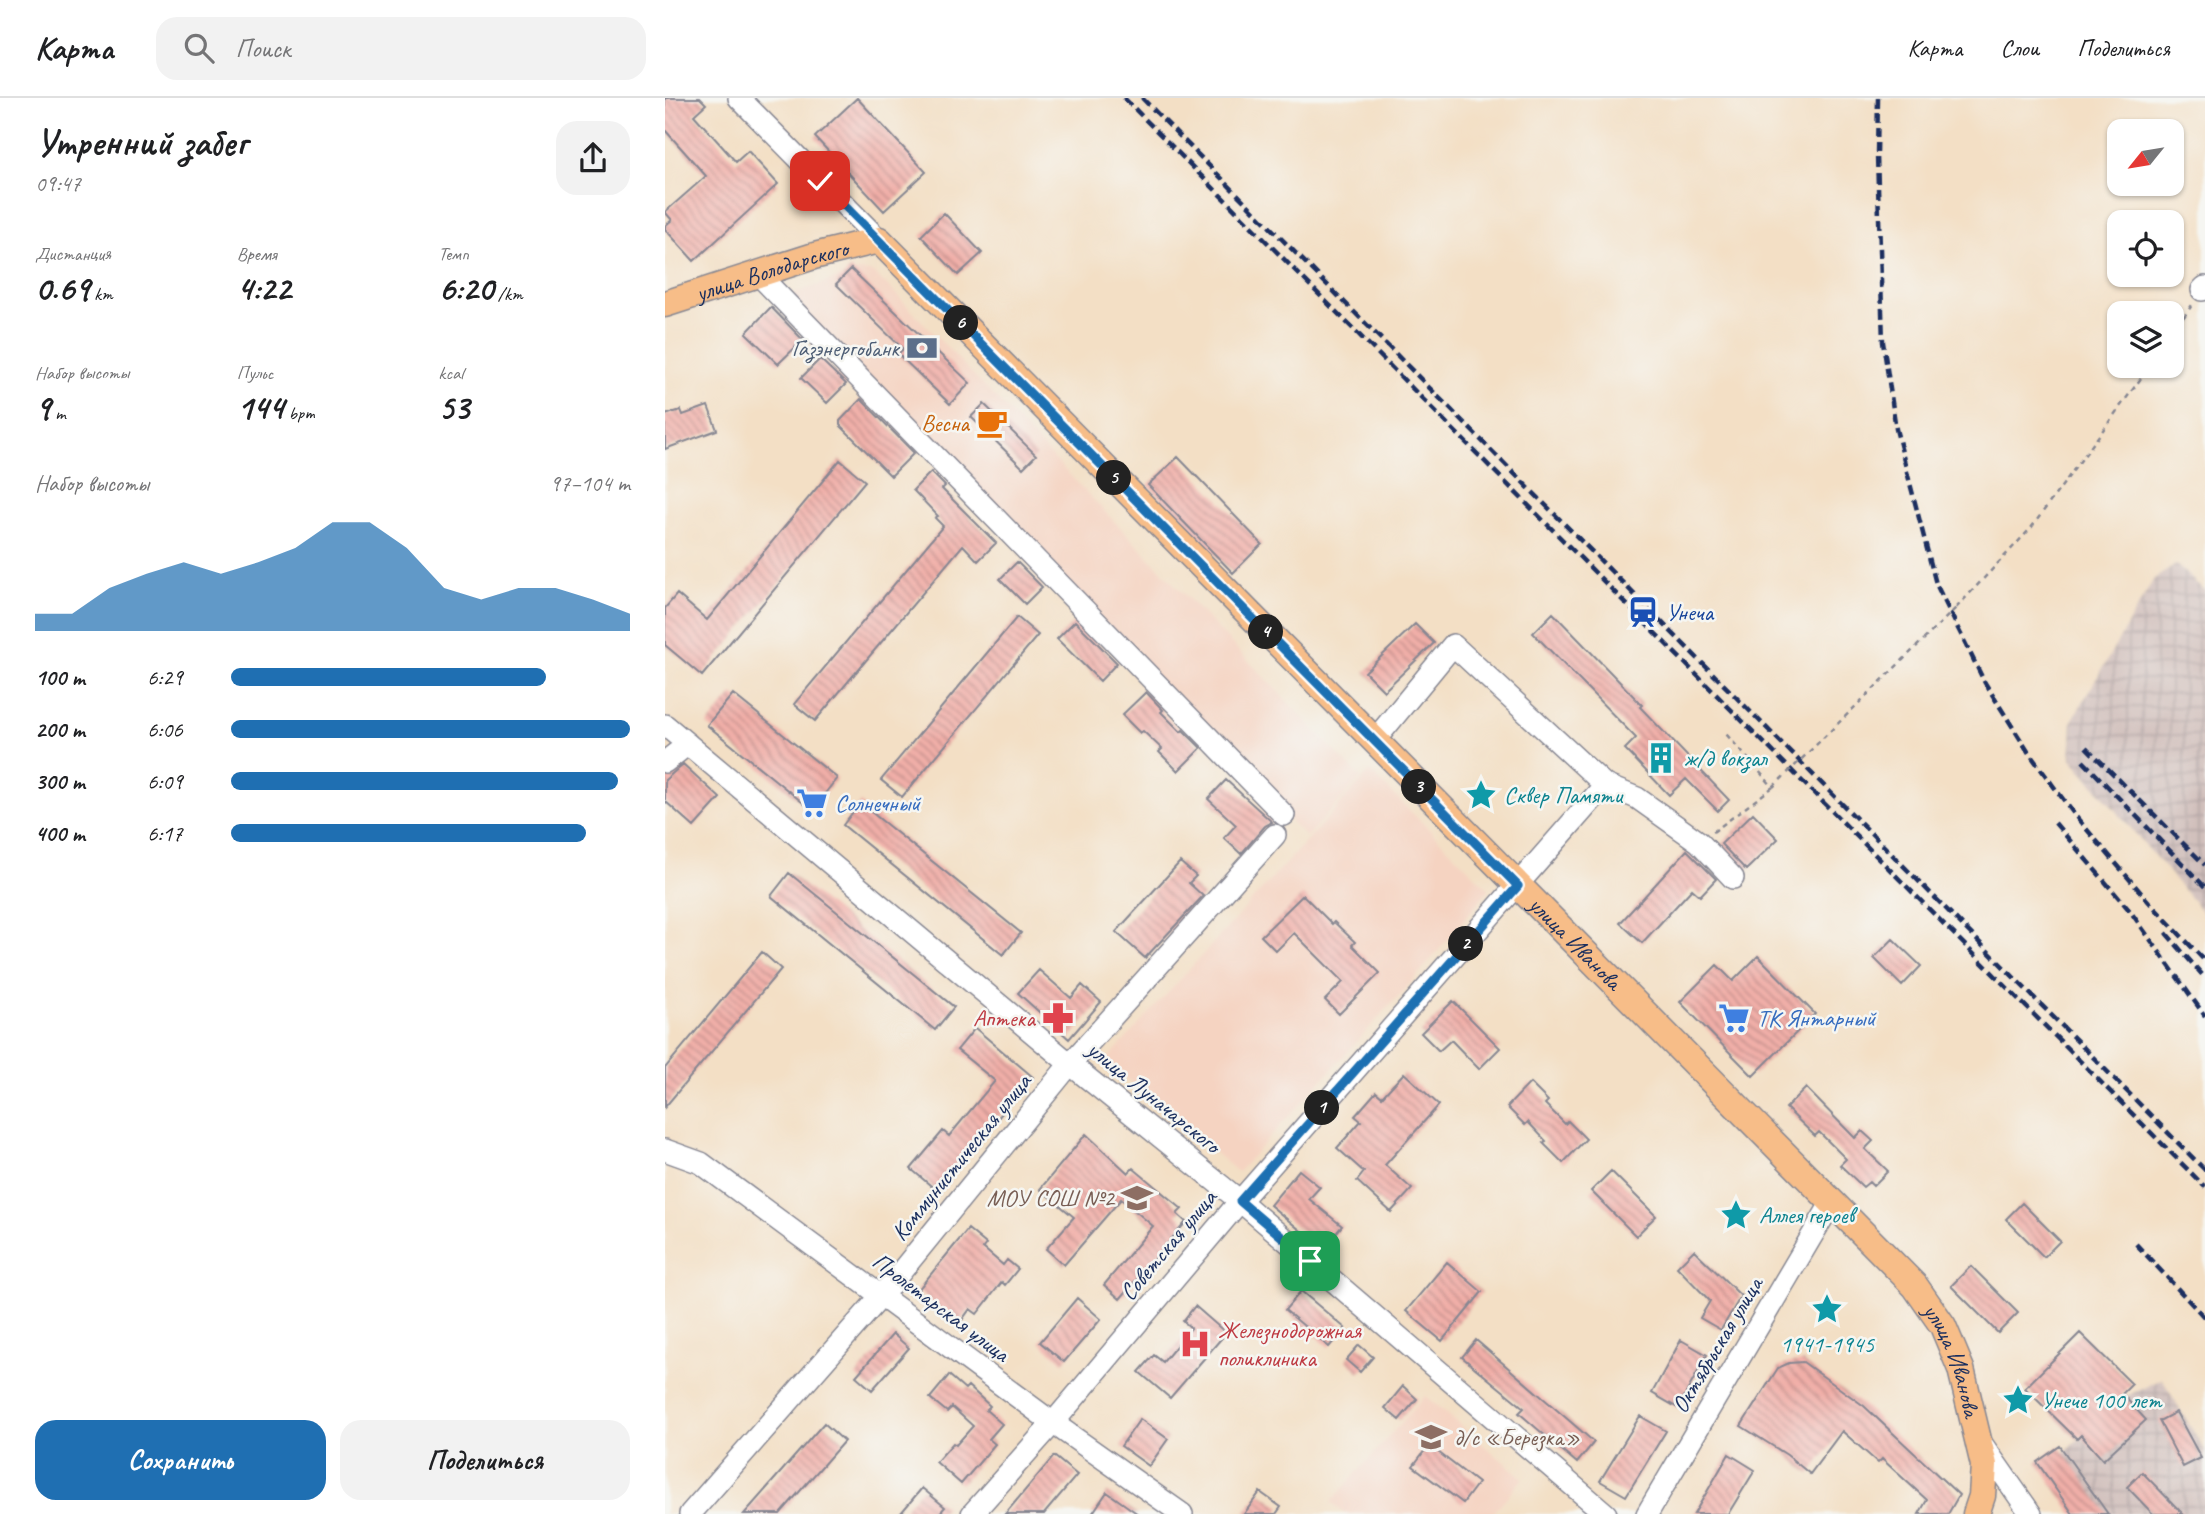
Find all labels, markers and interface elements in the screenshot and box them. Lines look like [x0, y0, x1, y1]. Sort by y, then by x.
search box [156, 17, 646, 80]
text: Карта [35, 27, 114, 69]
icon: search [180, 29, 218, 67]
text: Поиск [236, 32, 290, 65]
text: Карта [1908, 33, 1962, 63]
text: Слои [2000, 33, 2039, 63]
text: Поделиться [2077, 33, 2170, 63]
text: Утренний забег [35, 119, 247, 166]
north arrow [2107, 119, 2184, 196]
map controls [2107, 119, 2184, 378]
button: share [556, 121, 630, 195]
pin [790, 151, 850, 211]
icon: check [801, 162, 839, 200]
text: 09:47 [35, 169, 81, 198]
button: locate [2107, 210, 2184, 287]
street label: улица Володарского [690, 233, 853, 309]
text: Дистанция [35, 242, 111, 266]
text: Время [237, 242, 277, 266]
text: Темп [438, 242, 469, 266]
text: 0.69 [35, 266, 90, 311]
text: 4:22 [237, 266, 291, 311]
text: 6:20 [438, 266, 493, 311]
text: km [90, 282, 113, 306]
text: /km [493, 282, 523, 306]
button: layers [2107, 301, 2184, 378]
pin: 6 [943, 306, 979, 341]
text: 6 [956, 310, 965, 334]
bank icon: Газэнергобанк [905, 331, 939, 365]
place label: Газэнергобанк [792, 333, 901, 364]
text: Набор высоты [35, 361, 129, 385]
text: Пульс [237, 361, 273, 385]
text: kcal [438, 361, 463, 385]
text: 9 [35, 385, 50, 430]
text: 144 [237, 385, 284, 430]
text: 53 [438, 385, 469, 430]
text: m [50, 401, 66, 425]
text: bpm [284, 401, 315, 425]
cafe icon: Весна [975, 406, 1009, 440]
place label: Весна [921, 408, 970, 438]
pin: 5 [1097, 460, 1131, 496]
text: 5 [1109, 465, 1118, 489]
text: Набор высоты [35, 469, 149, 498]
text: 97–104 m [550, 469, 630, 498]
station icon: Унеча [1626, 595, 1660, 629]
place label: Унеча [1666, 597, 1715, 627]
pin: 4 [1249, 614, 1283, 650]
text: 4 [1261, 619, 1270, 643]
text: 100 m [35, 663, 85, 692]
text: 6:29 [147, 663, 183, 692]
text: 200 m [35, 715, 85, 744]
text: 6:06 [147, 715, 183, 744]
building icon: ж/д вокзал [1644, 741, 1678, 775]
place label: ж/д вокзал [1684, 743, 1768, 774]
text: 300 m [35, 767, 85, 796]
text: 6:09 [147, 767, 183, 796]
pin: 3 [1401, 770, 1437, 804]
text: 3 [1414, 774, 1423, 798]
place icon: Сквер Памяти [1464, 778, 1498, 812]
place label: Сквер Памяти [1504, 780, 1625, 810]
supermarket icon: Солнечный [795, 786, 829, 820]
place label: Солнечный [835, 788, 922, 818]
text: 400 m [35, 819, 85, 848]
text: 6:17 [147, 819, 183, 848]
street label: улица Иванова [1521, 888, 1630, 998]
pin: 2 [1449, 926, 1483, 962]
text: 2 [1461, 931, 1470, 955]
pharmacy icon: Аптека [1041, 1001, 1075, 1035]
supermarket icon: ТК Янтарный [1717, 1001, 1751, 1035]
place label: Аптека [973, 1003, 1036, 1033]
place label: ТК Янтарный [1757, 1003, 1878, 1033]
street label: улица Луначарского [1080, 1033, 1229, 1161]
street label: Коммунистическая улица [884, 1066, 1039, 1247]
pin: 1 [1305, 1090, 1339, 1126]
text: 1 [1317, 1095, 1326, 1119]
school or university icon: МОУ СОШ №2 [1120, 1181, 1154, 1215]
street label: Советская улица [1113, 1182, 1224, 1307]
place label: МОУ СОШ №2 [987, 1183, 1116, 1213]
place icon: Аллея героев [1719, 1198, 1753, 1232]
place label: Аллея героев [1759, 1200, 1858, 1230]
pin [1280, 1231, 1340, 1291]
icon: arrive [1291, 1242, 1329, 1280]
street label: Пролетарская улица [866, 1246, 1017, 1369]
street label: Октябрьская улица [1665, 1270, 1770, 1418]
place icon: 1941-1945 [1810, 1292, 1844, 1326]
street label: улица Иванова [1915, 1296, 1987, 1422]
place label: Железнодорожная поликлиника [1218, 1315, 1363, 1373]
hospital icon: Железнодорожная поликлиника [1178, 1327, 1212, 1361]
place label: 1941-1945 [1780, 1329, 1875, 1359]
place icon: Унече 100 лет [2001, 1383, 2035, 1417]
place label: Унече 100 лет [2041, 1385, 2163, 1415]
button: Сохранить [35, 1420, 326, 1500]
button: Поделиться [340, 1420, 630, 1500]
school or university icon: д/с «Березка» [1414, 1420, 1448, 1454]
place label: д/с «Березка» [1454, 1422, 1580, 1452]

